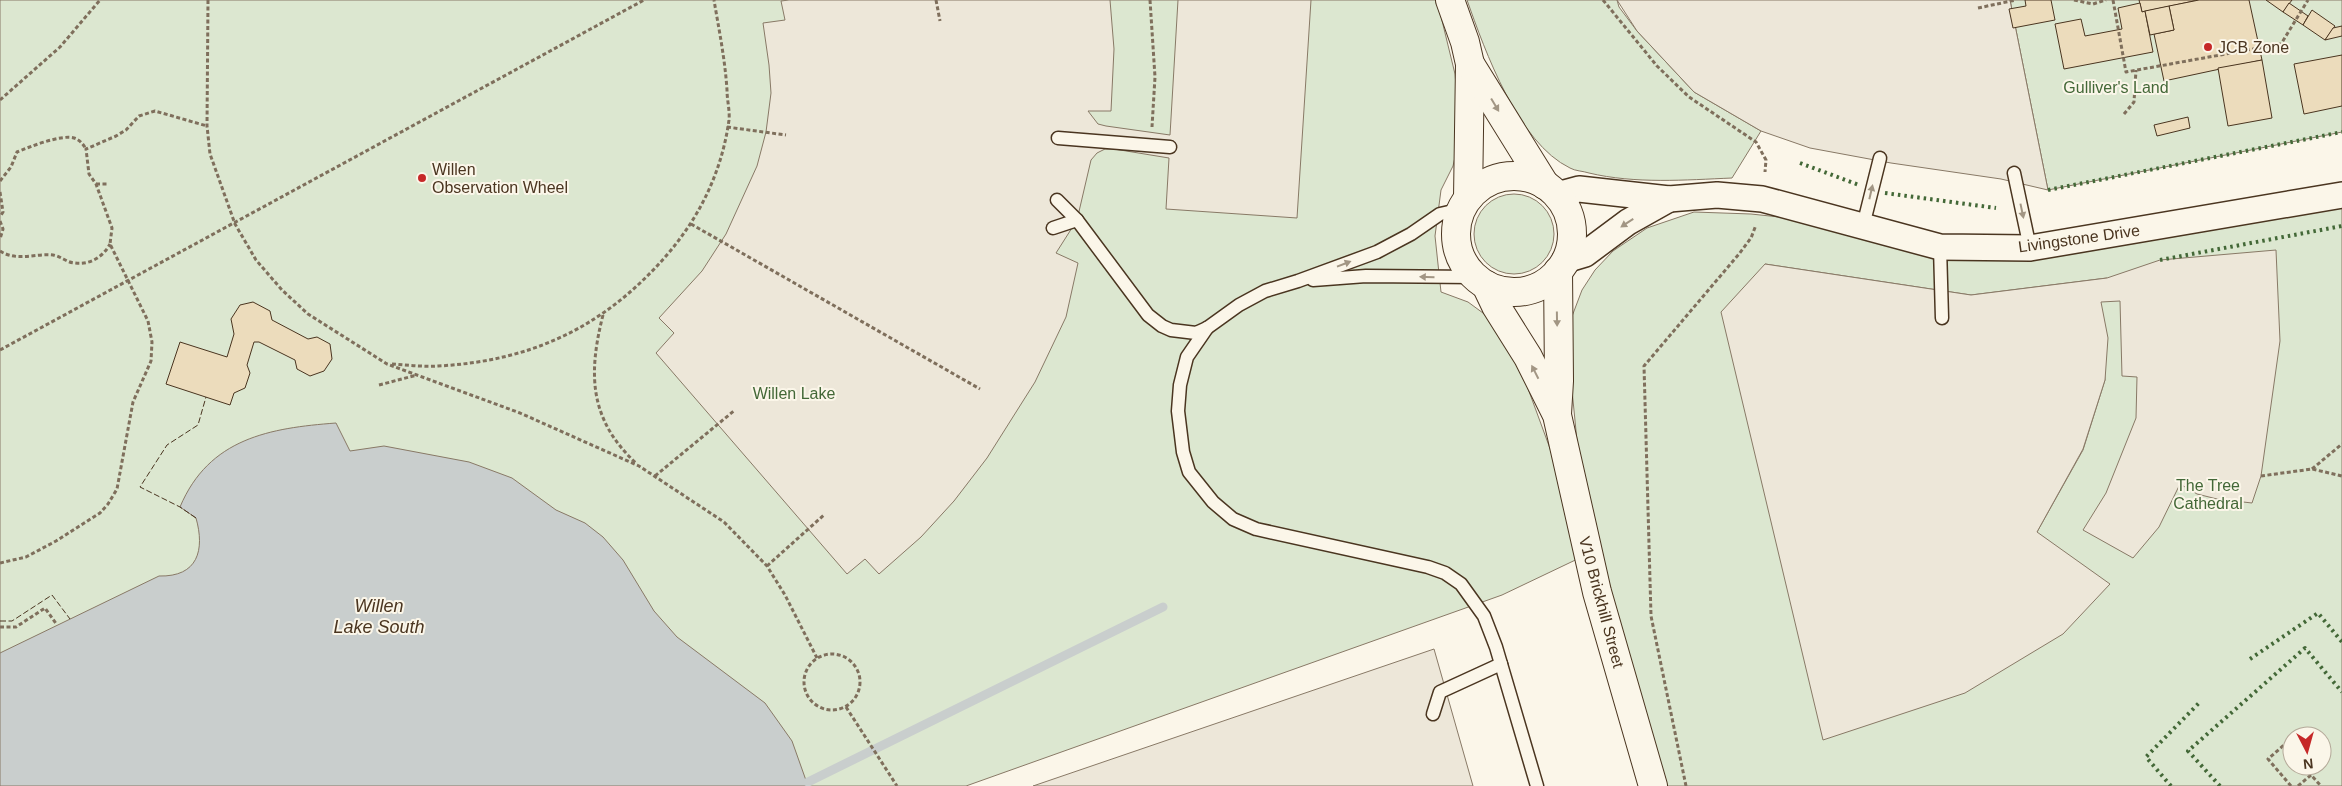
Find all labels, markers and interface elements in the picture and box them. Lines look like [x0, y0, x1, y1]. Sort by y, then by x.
place label: JCB Zone [2218, 39, 2289, 56]
marker: JCB Zone [2202, 41, 2214, 53]
park label: Gulliver's Land [2063, 79, 2169, 96]
one-way arrow [1491, 99, 1500, 112]
place label: Willen Observation Wheel [432, 161, 568, 196]
marker: Willen Observation Wheel [416, 172, 428, 184]
one-way arrow [1867, 184, 1875, 199]
one-way arrow [2018, 203, 2026, 218]
one-way arrow [1620, 218, 1634, 228]
street label: Livingstone Drive [2017, 222, 2141, 255]
one-way arrow [1337, 260, 1352, 268]
one-way arrow [1418, 273, 1434, 281]
one-way arrow [1554, 312, 1562, 328]
one-way arrow [1531, 365, 1539, 379]
park label: Willen Lake [753, 385, 835, 402]
park label: The Tree Cathedral [2173, 477, 2243, 512]
street label: V10 Brickhill Street [1576, 535, 1627, 670]
water label: Willen Lake South [333, 596, 425, 637]
north arrow [2282, 726, 2332, 776]
text: N [2302, 755, 2314, 772]

